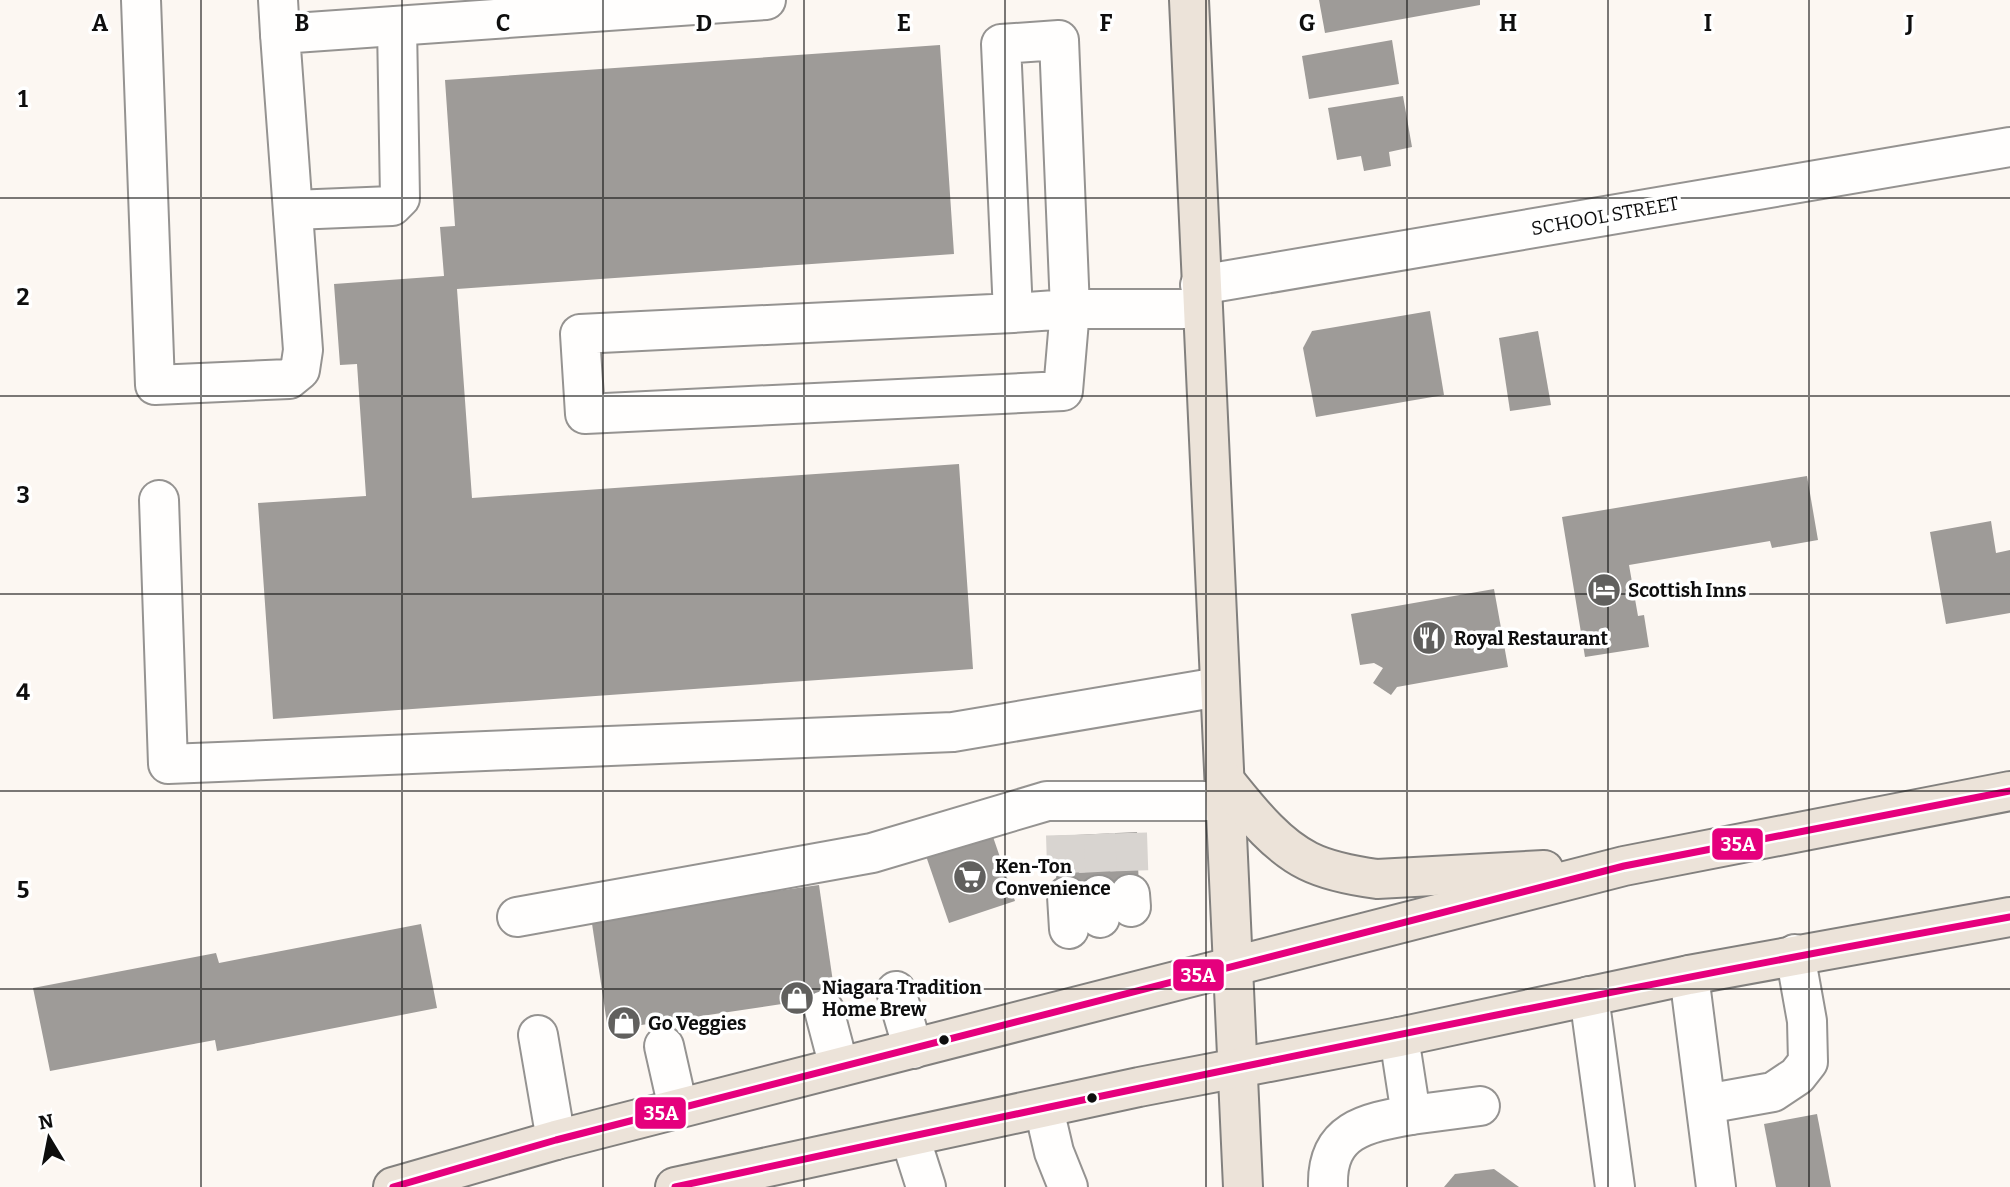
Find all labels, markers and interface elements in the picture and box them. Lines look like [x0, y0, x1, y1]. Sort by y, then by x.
text: A [92, 9, 109, 37]
text: B [295, 9, 309, 37]
text: C [496, 9, 510, 37]
text: D [696, 9, 712, 37]
text: E [897, 9, 911, 37]
text: F [1100, 9, 1113, 37]
text: G [1299, 9, 1316, 37]
text: H [1499, 9, 1517, 37]
text: I [1704, 9, 1712, 37]
text: J [1904, 9, 1914, 37]
text: 1 [18, 85, 28, 113]
street label: SCHOOL STREET [1529, 192, 1681, 240]
text: 2 [17, 283, 30, 311]
text: 3 [16, 481, 30, 509]
hotel icon: Scottish Inns [1585, 571, 1623, 609]
place label: Scottish Inns [1628, 579, 1746, 602]
restaurant icon: Royal Restaurant [1410, 619, 1448, 657]
place label: Royal Restaurant [1454, 627, 1609, 650]
text: 4 [16, 678, 30, 706]
line badge: 35A [1711, 827, 1764, 861]
text: 35A [1721, 833, 1756, 856]
place label: Ken-Ton Convenience [995, 855, 1111, 900]
supermarket icon: Ken-Ton Convenience [951, 858, 989, 896]
text: 5 [17, 876, 29, 904]
line badge: 35A [1172, 958, 1225, 992]
text: 35A [1181, 964, 1216, 987]
place label: Niagara Tradition Home Brew [822, 976, 983, 1021]
shop icon: Niagara Tradition Home Brew [778, 979, 816, 1017]
shop icon: Go Veggies [605, 1004, 643, 1042]
place label: Go Veggies [648, 1012, 746, 1035]
unlabelled marker [937, 1033, 951, 1047]
unlabelled marker [1085, 1091, 1099, 1105]
line badge: 35A [634, 1096, 687, 1130]
text: 35A [644, 1102, 679, 1125]
north arrow [14, 1103, 84, 1173]
text: N [37, 1109, 56, 1134]

